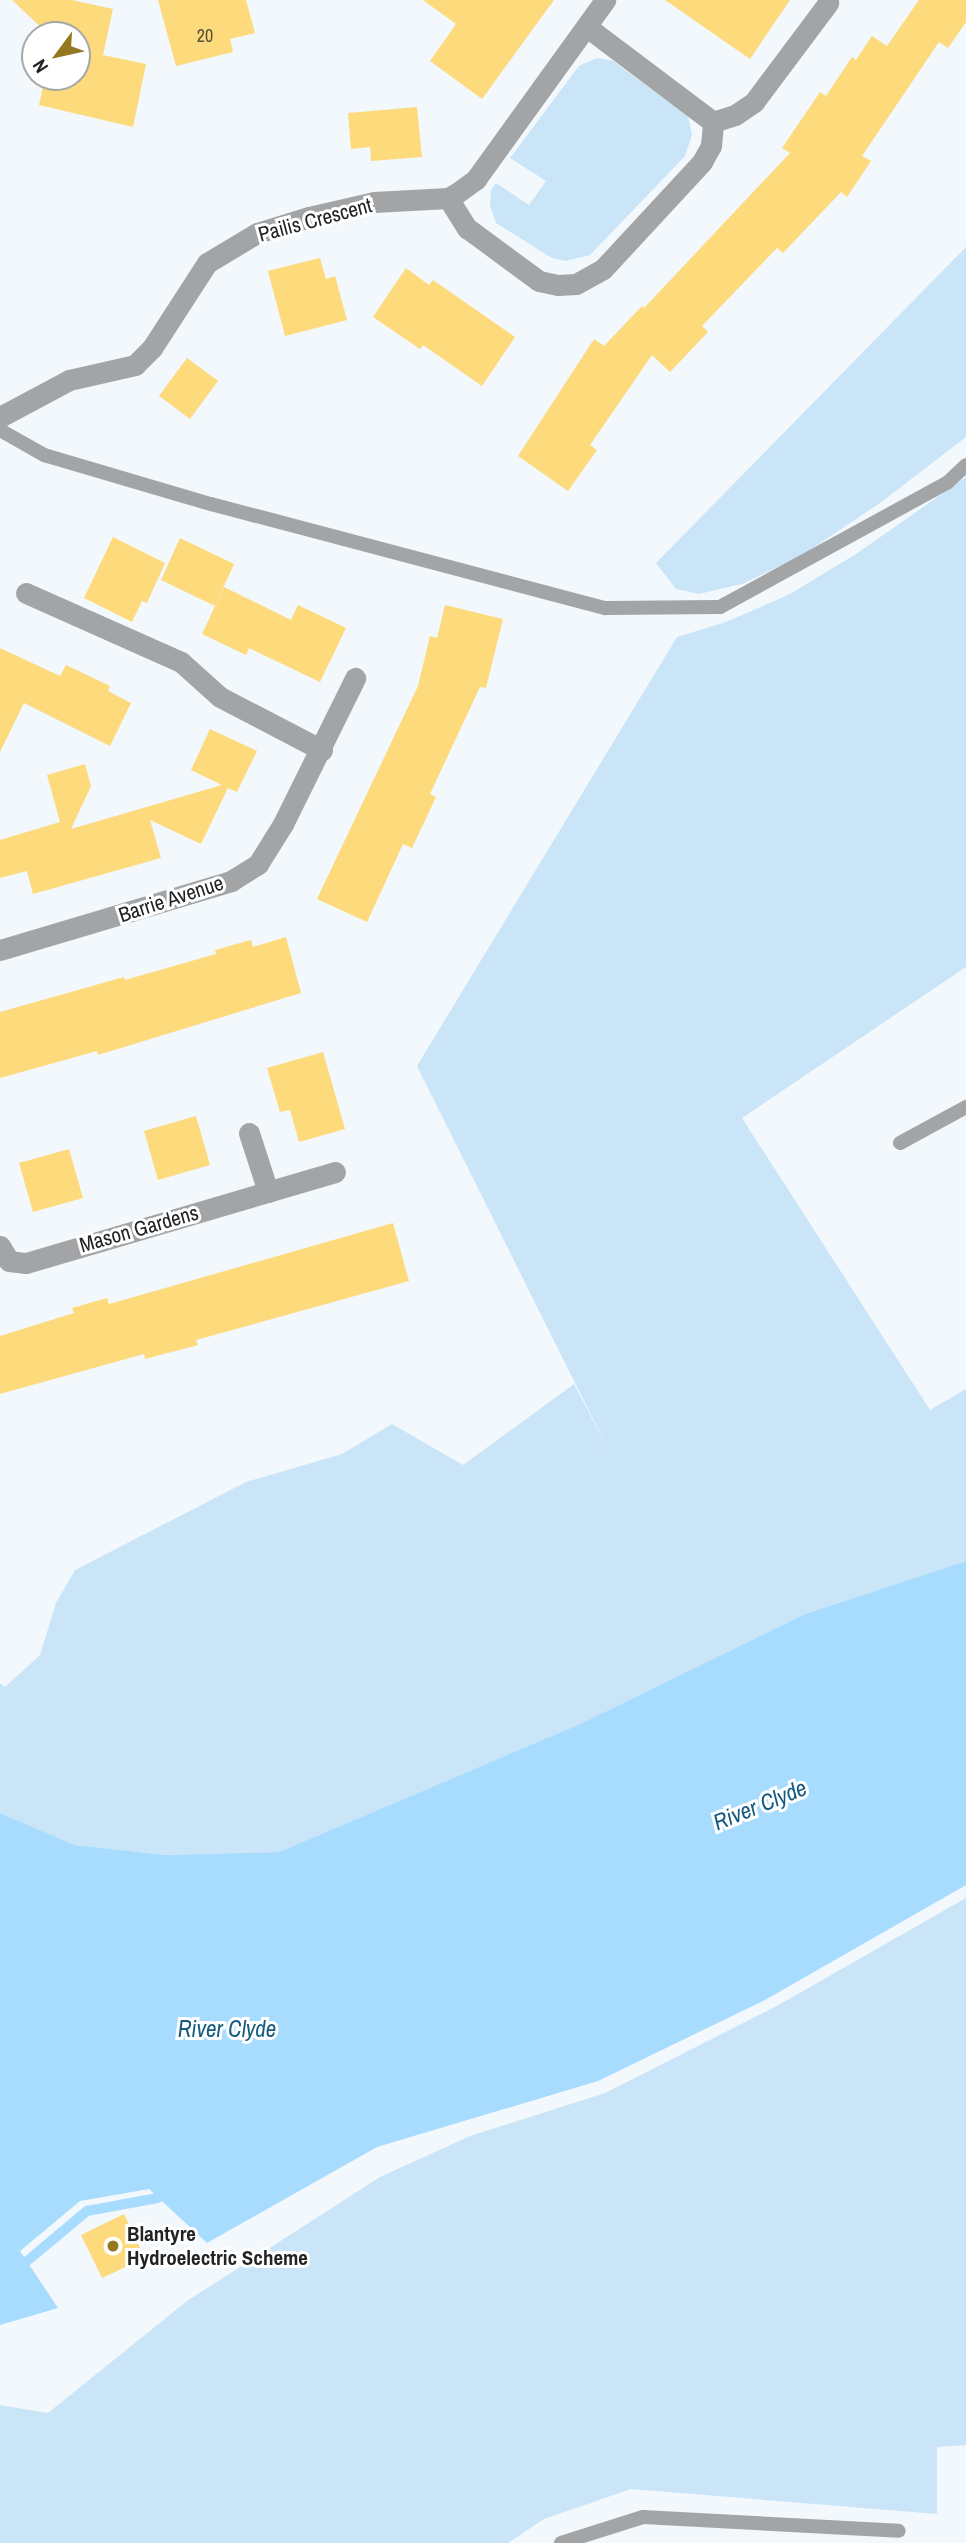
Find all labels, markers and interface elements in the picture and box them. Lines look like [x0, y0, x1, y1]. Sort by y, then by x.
north arrow [21, 21, 91, 91]
house number: 20 [197, 25, 213, 47]
text: N [26, 55, 54, 78]
street label: Pailis Crescent [255, 193, 375, 247]
street label: Barrie Avenue [115, 870, 227, 928]
street label: Mason Gardens [77, 1200, 201, 1258]
water label: River Clyde [709, 1774, 811, 1836]
water label: River Clyde [178, 2015, 276, 2043]
place label: Blantyre Hydroelectric Scheme [127, 2221, 308, 2271]
marker: Blantyre Hydroelectric Scheme [105, 2238, 121, 2254]

